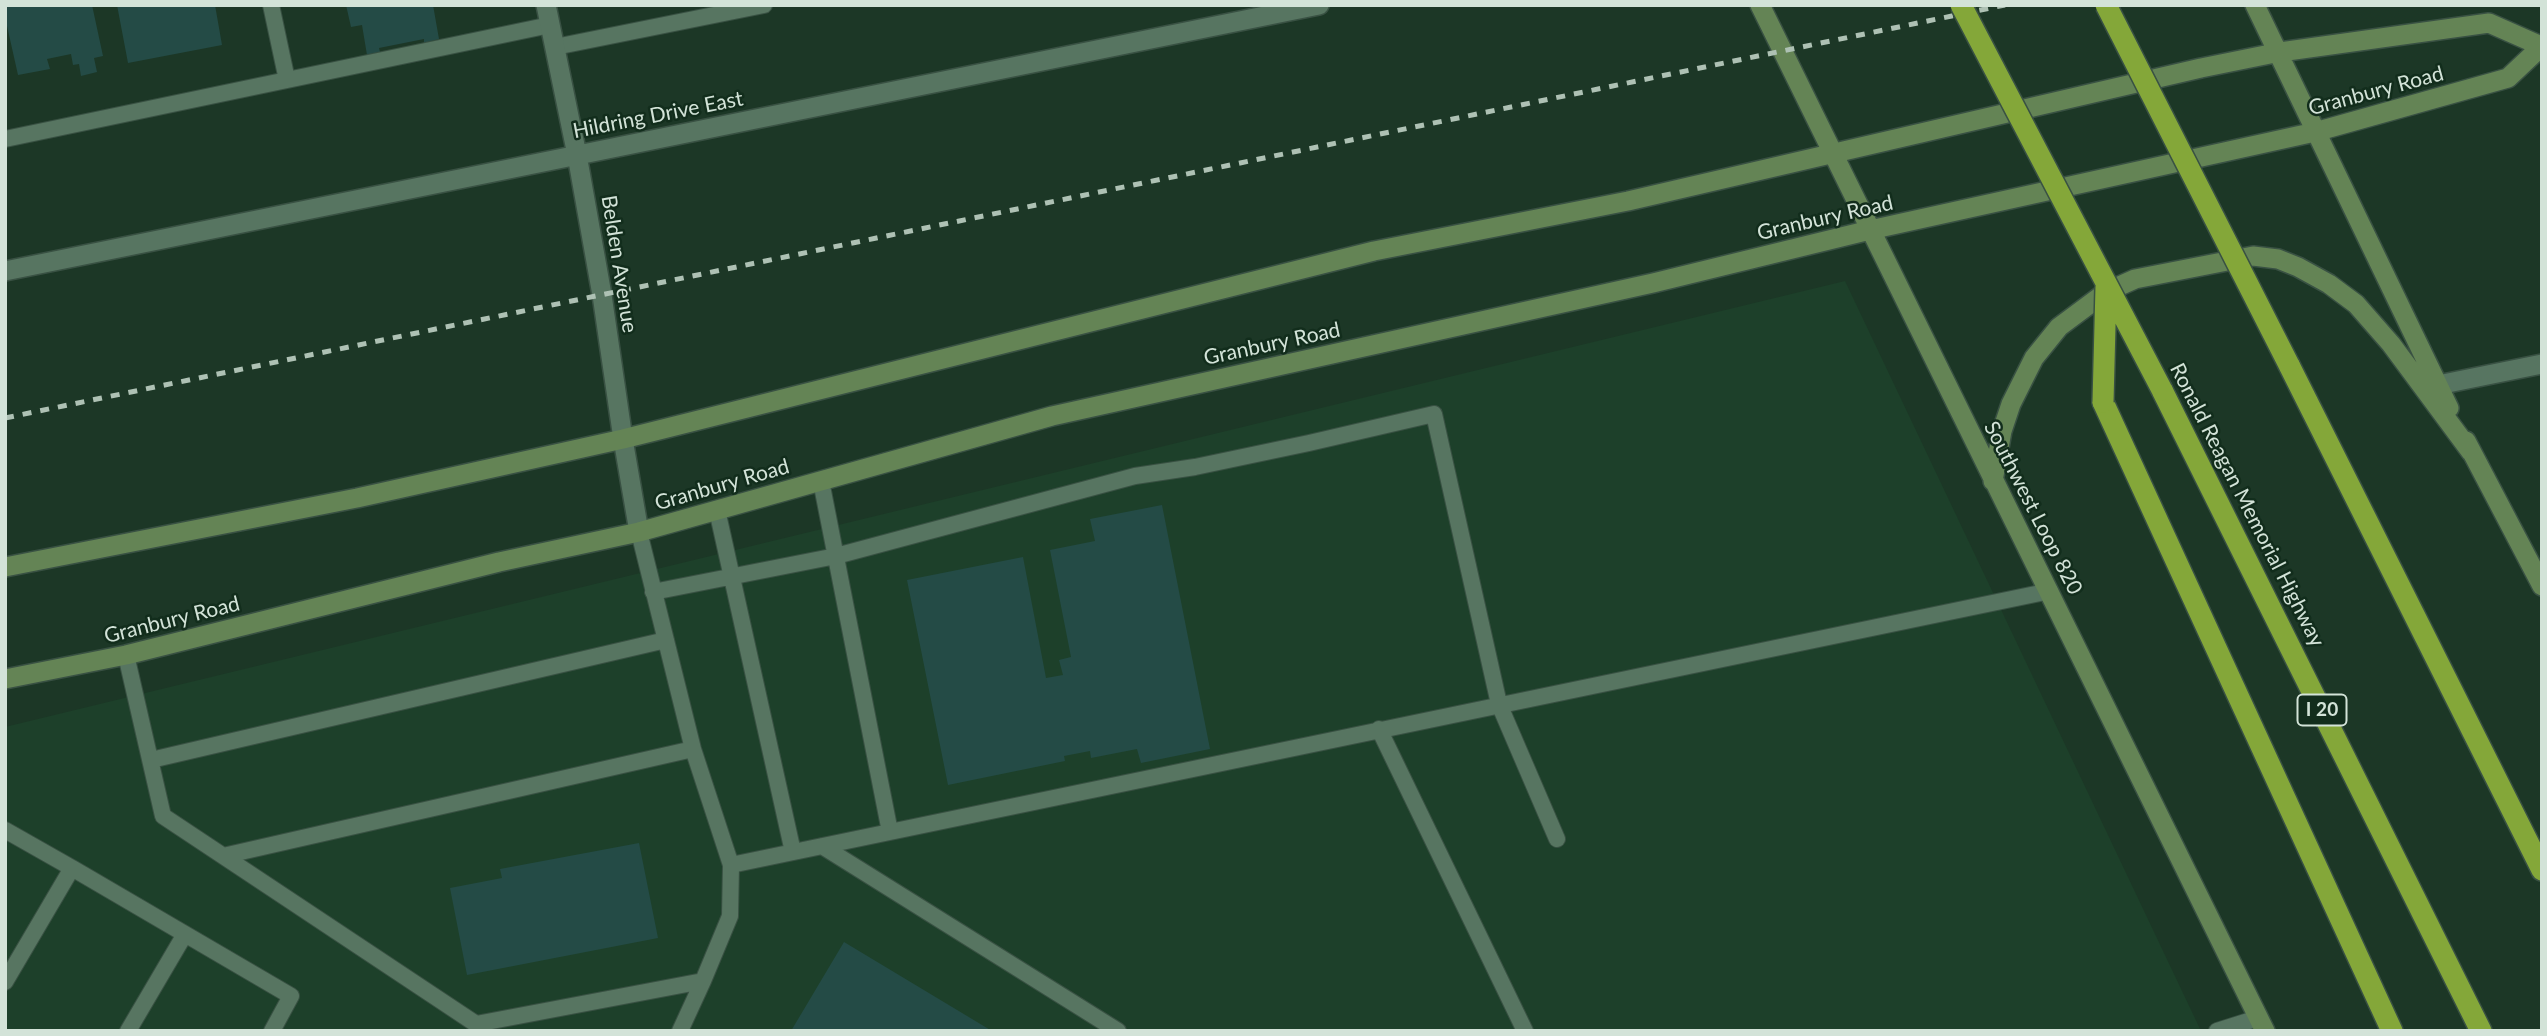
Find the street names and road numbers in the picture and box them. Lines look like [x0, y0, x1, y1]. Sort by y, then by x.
street label: Granbury Road [2306, 61, 2446, 121]
street label: Hildring Drive East [571, 86, 745, 144]
street label: Granbury Road [1755, 190, 1895, 246]
street label: Belden Avenue [596, 193, 642, 335]
street label: Granbury Road [1202, 317, 1342, 371]
street label: Ronald Reagan Memorial Highway [2164, 359, 2330, 651]
street label: Southwest Loop 820 [1978, 417, 2088, 599]
street label: Granbury Road [652, 454, 792, 516]
street label: Granbury Road [102, 591, 242, 649]
road number: I 20 [2298, 694, 2346, 726]

